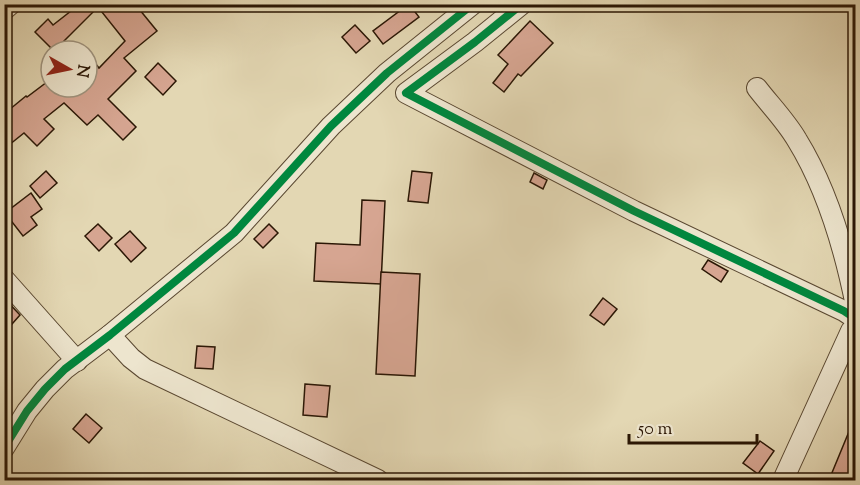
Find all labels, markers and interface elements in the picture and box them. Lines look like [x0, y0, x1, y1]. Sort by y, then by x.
north arrow [39, 39, 99, 99]
text: N [69, 63, 94, 79]
scale bar [629, 407, 756, 445]
text: 50 m [637, 417, 673, 443]

